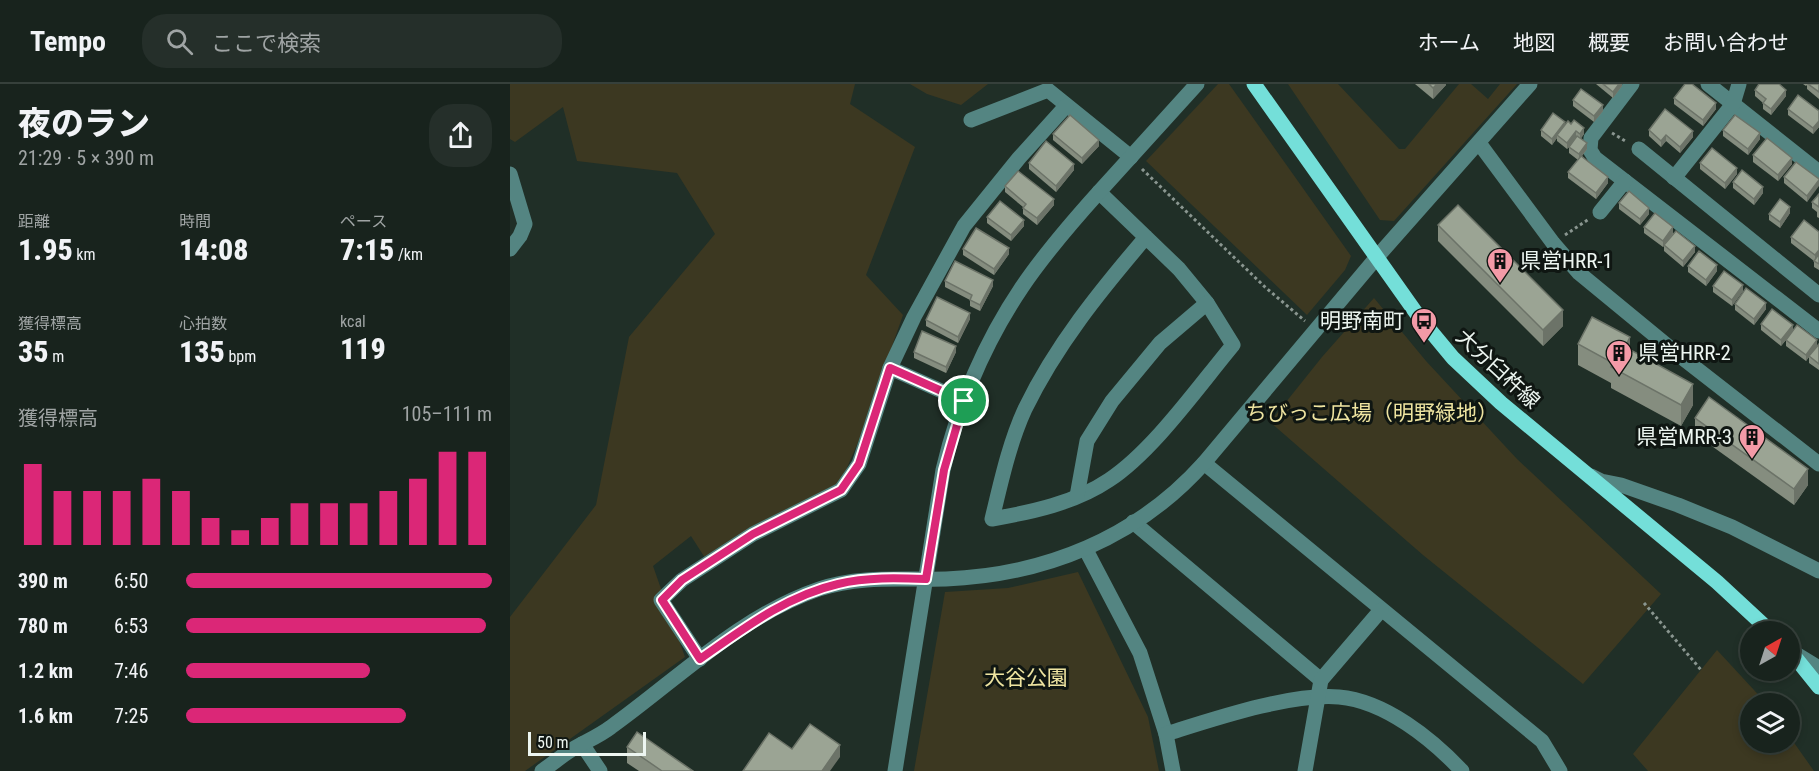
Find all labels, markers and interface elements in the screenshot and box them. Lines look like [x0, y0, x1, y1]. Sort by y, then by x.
search box [142, 14, 562, 68]
text: Tempo [30, 25, 106, 58]
icon: search [163, 25, 196, 58]
text: ここで検索 [211, 31, 321, 56]
text: ホーム [1418, 31, 1480, 55]
text: 地図 [1513, 31, 1555, 55]
text: 概要 [1588, 31, 1630, 55]
text: お問い合わせ [1663, 31, 1789, 55]
text: 夜のラン [18, 104, 150, 143]
button: share [429, 104, 492, 167]
text: 21:29 · 5 × 390 m [18, 146, 154, 170]
text: 距離 [18, 212, 50, 231]
text: 時間 [179, 212, 211, 231]
text: ペース [340, 212, 387, 231]
text: 1.95 [18, 232, 73, 267]
text: 14:08 [179, 232, 248, 267]
text: 7:15 [340, 232, 394, 267]
text: km [73, 245, 96, 264]
text: /km [394, 245, 423, 264]
building icon: 県営HRR-1 [1485, 246, 1515, 284]
place label: 県営HRR-1 [1520, 249, 1613, 273]
bus stop icon: 明野南町 [1409, 306, 1439, 344]
place label: 明野南町 [1320, 309, 1404, 333]
text: kcal [340, 312, 366, 331]
text: 獲得標高 [18, 314, 82, 333]
text: 心拍数 [179, 314, 227, 333]
street label: 大分臼杵線 [1451, 324, 1545, 414]
text: 119 [340, 331, 386, 366]
text: 35 [18, 334, 49, 369]
text: 135 [179, 334, 225, 369]
building icon: 県営HRR-2 [1604, 338, 1634, 376]
place label: 県営HRR-2 [1638, 341, 1731, 365]
text: m [49, 347, 64, 366]
text: bpm [225, 347, 256, 366]
pin [938, 375, 989, 426]
icon: arrive [947, 384, 980, 417]
park label: ちびっこ広場（明野緑地） [1246, 401, 1498, 425]
text: 105–111 m [402, 402, 492, 426]
text: 獲得標高 [18, 406, 98, 430]
building icon: 県営MRR-3 [1737, 422, 1767, 460]
place label: 県営MRR-3 [1636, 425, 1732, 449]
text: 390 m [18, 569, 68, 593]
text: 6:50 [114, 569, 148, 593]
text: 780 m [18, 614, 68, 638]
text: 6:53 [114, 614, 148, 638]
north arrow [1740, 621, 1800, 681]
map controls [1740, 621, 1800, 753]
text: 1.2 km [18, 659, 73, 683]
text: 7:46 [114, 659, 148, 683]
park label: 大谷公園 [984, 666, 1068, 690]
button: layers [1740, 693, 1800, 753]
text: 1.6 km [18, 704, 73, 728]
text: 7:25 [114, 704, 148, 728]
scale bar [528, 729, 646, 756]
text: 50 m [537, 733, 569, 752]

